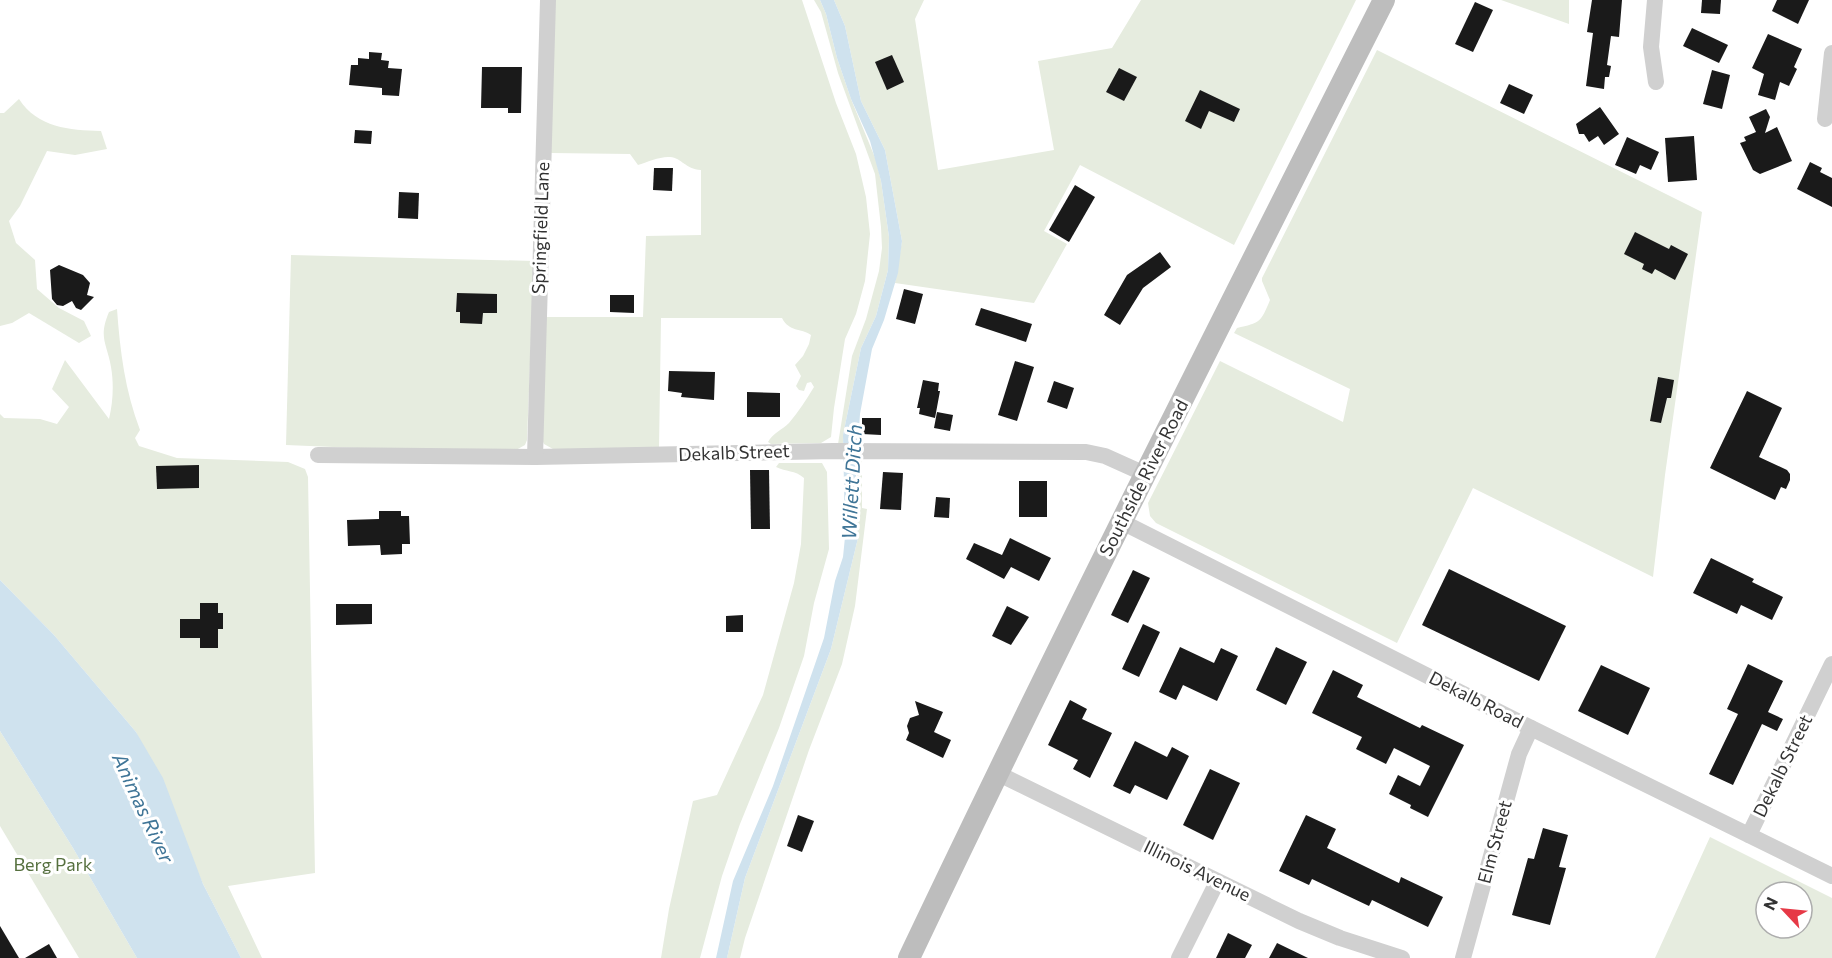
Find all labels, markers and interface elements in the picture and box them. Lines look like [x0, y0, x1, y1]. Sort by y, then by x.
street label: Springfield Lane [527, 161, 553, 294]
street label: Southside River Road [1094, 395, 1192, 560]
water label: Willett Ditch [836, 424, 866, 540]
street label: Dekalb Street [678, 439, 790, 465]
street label: Dekalb Road [1426, 666, 1527, 732]
street label: Dekalb Street [1748, 711, 1816, 820]
water label: Animas River [108, 748, 180, 867]
street label: Elm Street [1472, 798, 1516, 886]
street label: Illinois Avenue [1140, 835, 1254, 905]
park label: Berg Park [13, 853, 93, 875]
north arrow [1754, 880, 1814, 940]
text: N [1759, 894, 1781, 913]

